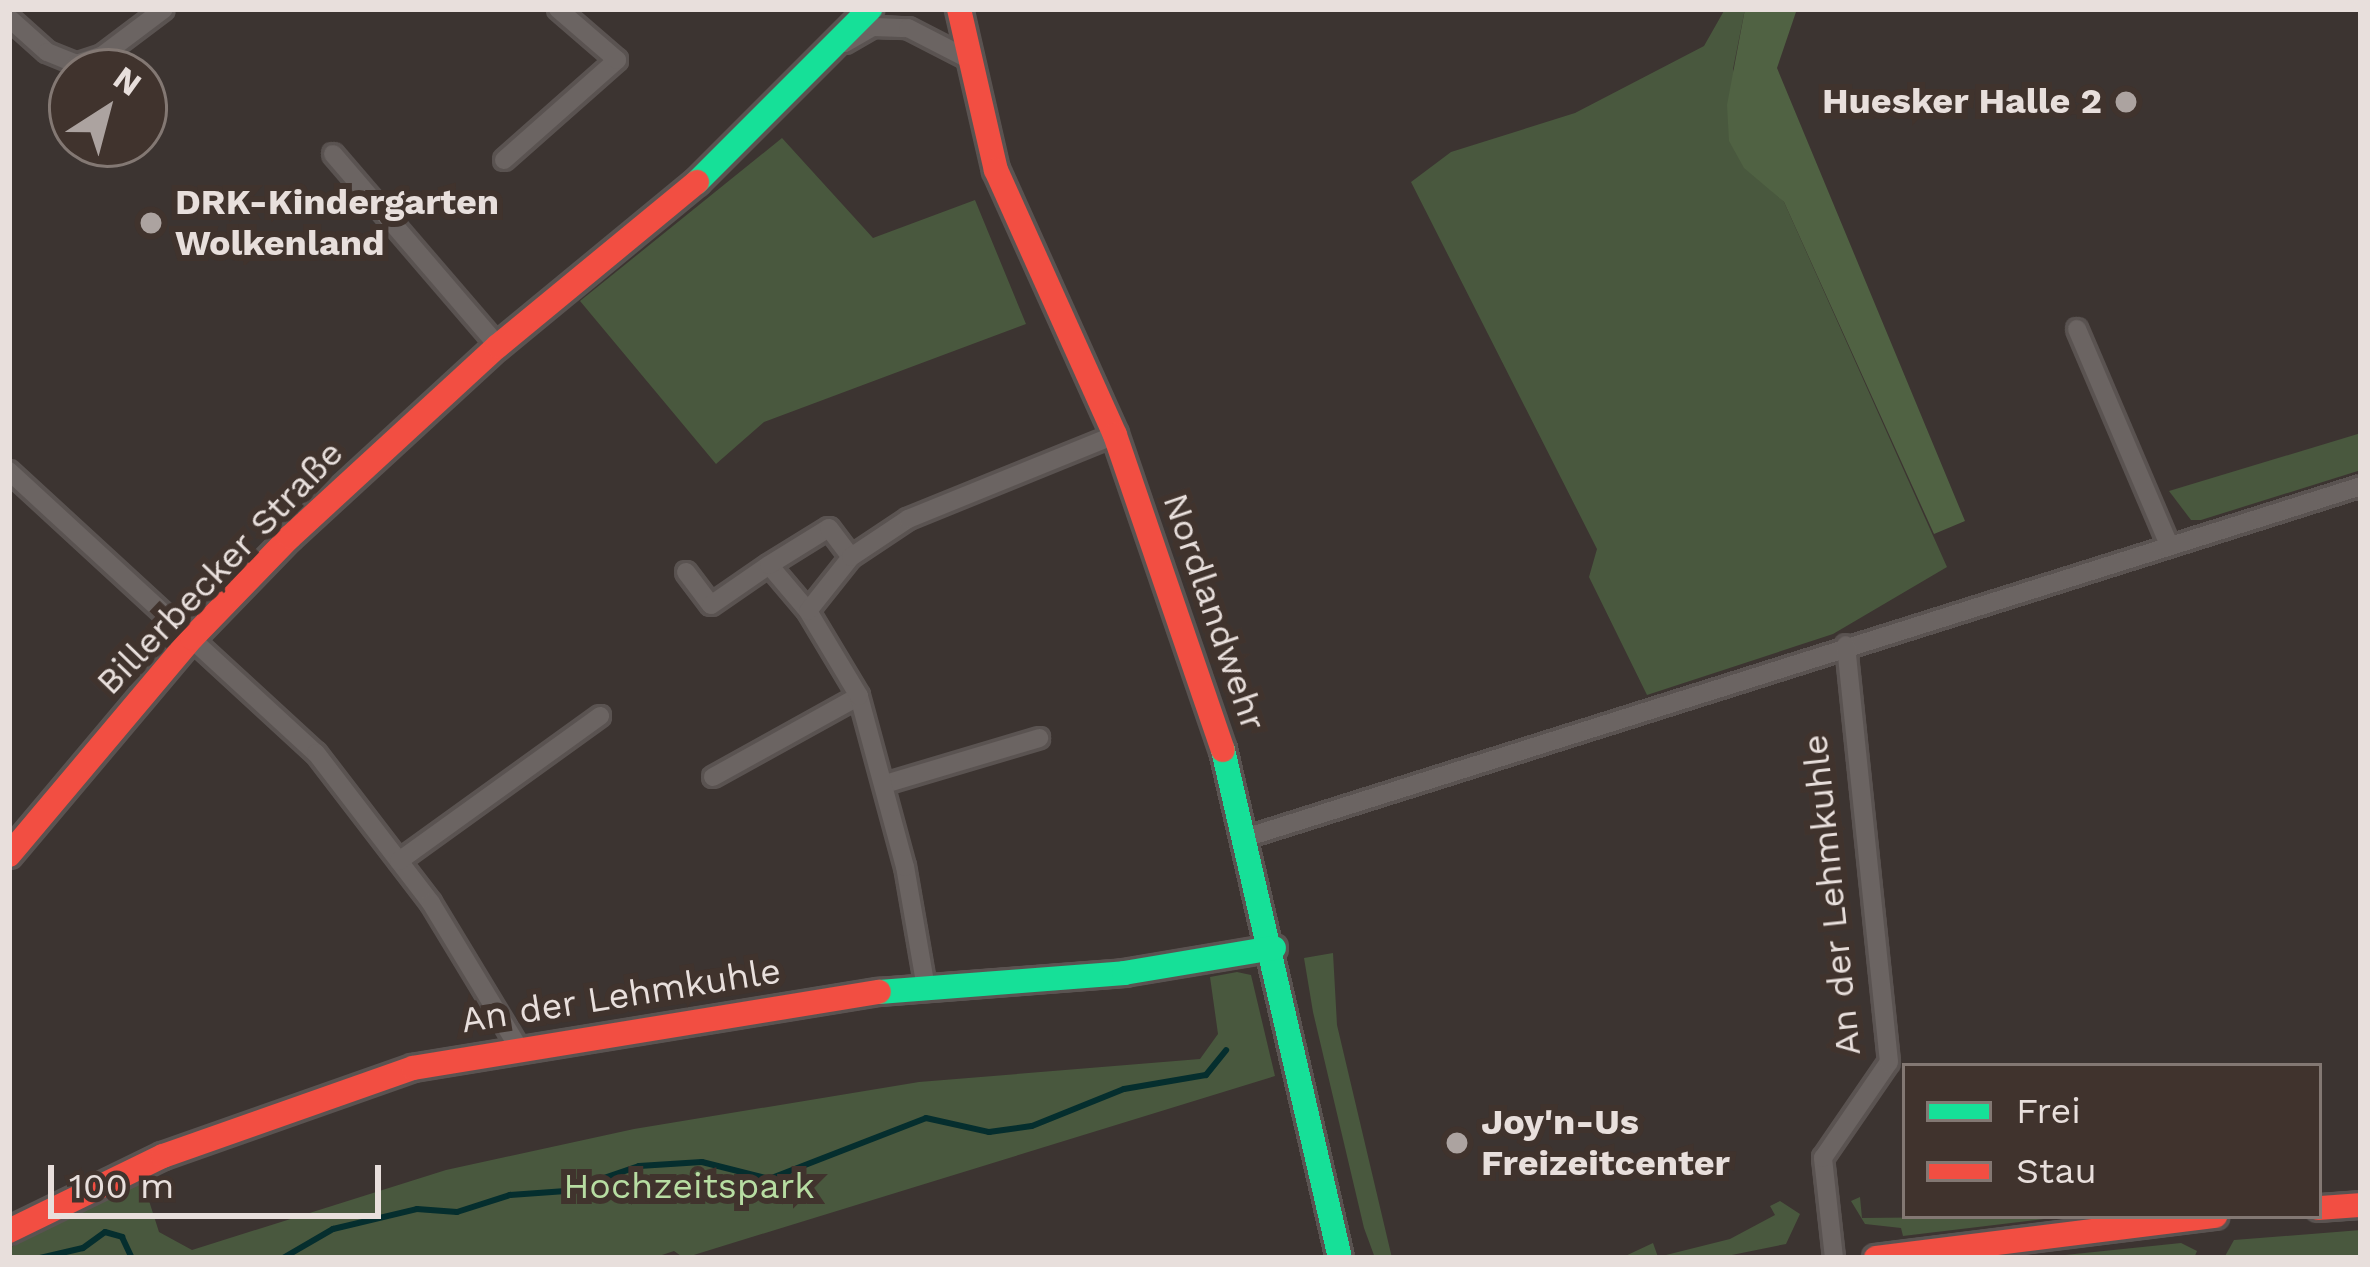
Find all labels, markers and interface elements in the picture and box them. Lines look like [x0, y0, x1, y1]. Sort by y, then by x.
north arrow [48, 48, 168, 168]
text: N [106, 58, 149, 104]
place label: Huesker Halle 2 [1821, 80, 2102, 124]
marker: Huesker Halle 2 [2113, 89, 2139, 115]
place label: DRK-Kindergarten Wolkenland [175, 180, 499, 265]
marker: DRK-Kindergarten Wolkenland [138, 210, 164, 236]
street label: Billerbecker Straße [87, 432, 353, 704]
street label: Nordlandwehr [1153, 488, 1275, 736]
street label: An der Lehmkuhle [1794, 732, 1870, 1058]
street label: An der Lehmkuhle [458, 949, 784, 1043]
legend [1902, 1063, 2322, 1219]
text: Frei [2016, 1090, 2081, 1132]
place label: Joy'n-Us Freizeitcenter [1481, 1100, 1730, 1185]
marker: Joy'n-Us Freizeitcenter [1444, 1130, 1470, 1156]
scale bar [54, 1141, 387, 1215]
text: Stau [2016, 1150, 2097, 1192]
text: 100 m [69, 1165, 174, 1207]
park label: Hochzeitspark [563, 1165, 815, 1209]

